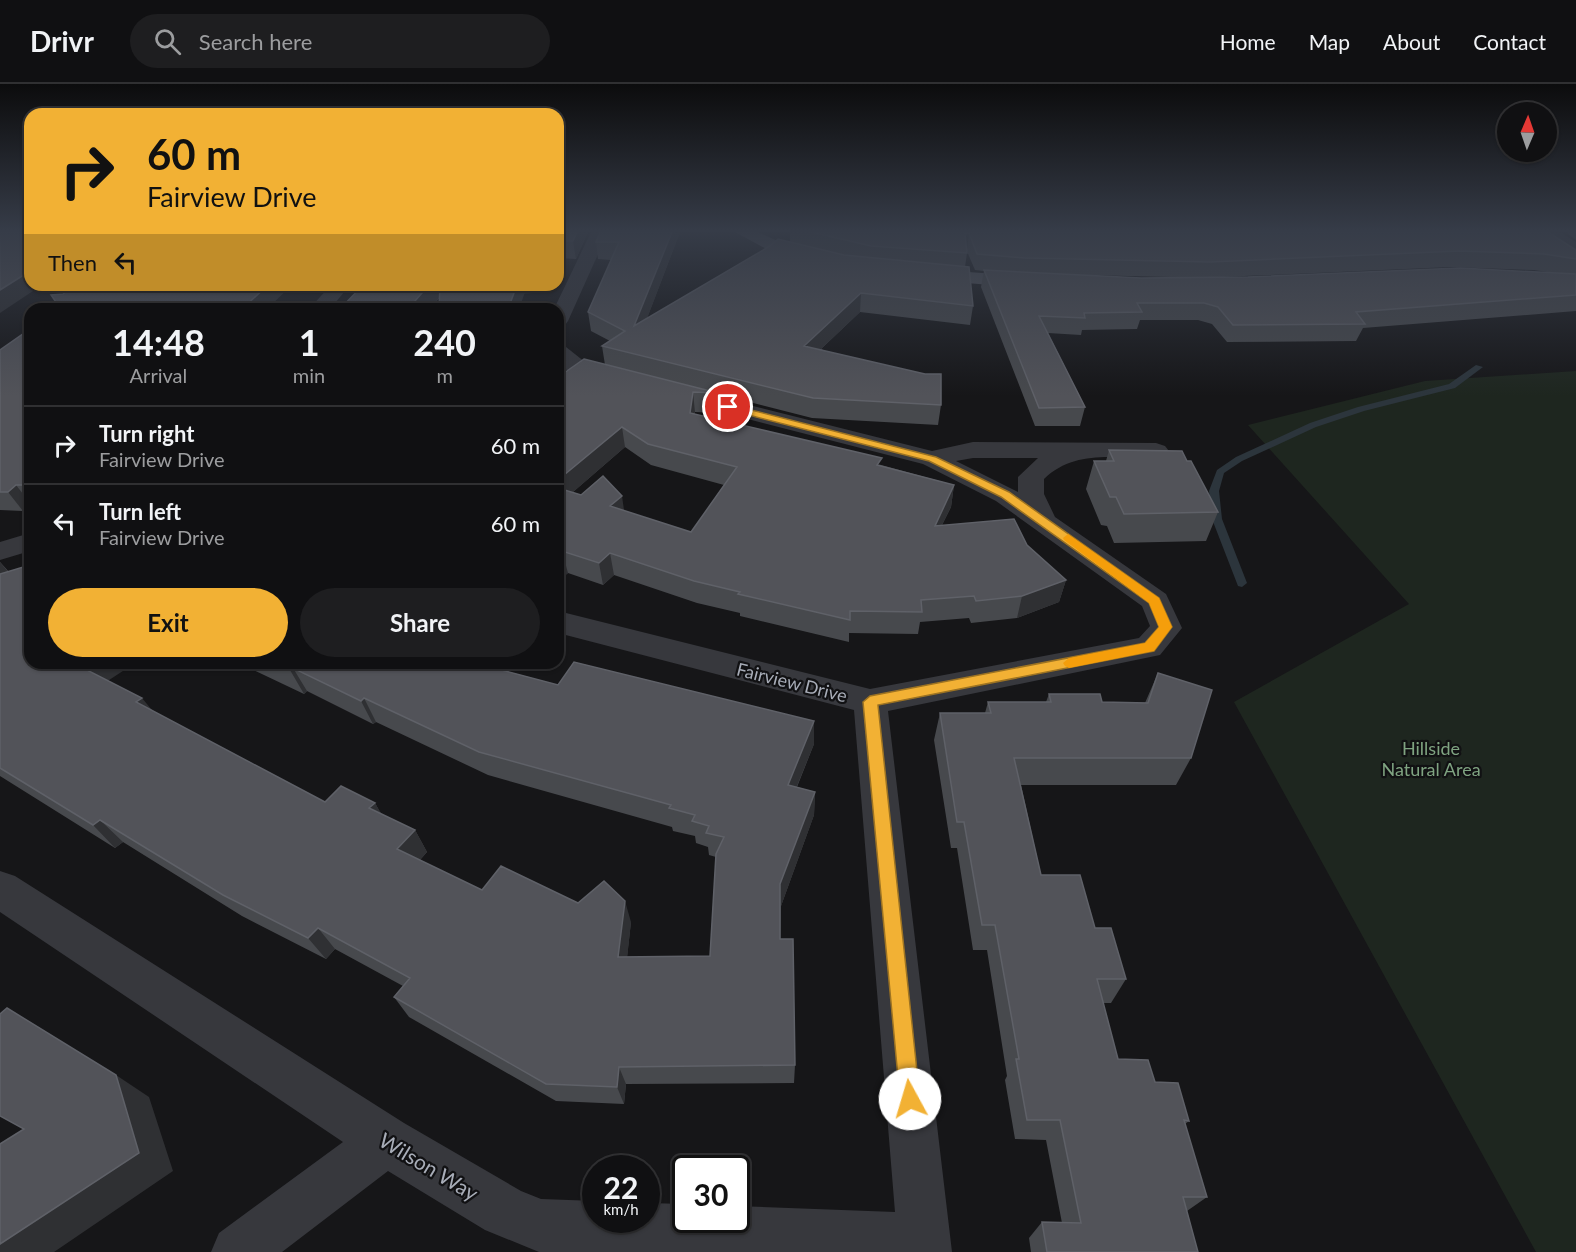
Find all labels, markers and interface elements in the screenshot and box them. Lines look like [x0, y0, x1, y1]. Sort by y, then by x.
search box [130, 14, 550, 68]
text: Drivr [30, 24, 94, 58]
icon: search [151, 25, 184, 58]
text: Search here [199, 28, 312, 55]
text: Home [1220, 29, 1276, 54]
text: Map [1309, 29, 1350, 54]
text: About [1383, 29, 1440, 54]
text: Contact [1473, 29, 1546, 54]
north arrow [1497, 102, 1557, 162]
map controls [1497, 102, 1557, 162]
text: 60 m [147, 129, 241, 179]
icon: right [48, 132, 126, 210]
text: Fairview Drive [147, 180, 317, 213]
icon: left [109, 246, 142, 279]
text: Then [48, 249, 97, 276]
text: 14:48 [112, 320, 205, 364]
text: 1 [299, 320, 320, 364]
text: 240 [413, 320, 476, 364]
text: Arrival [130, 363, 187, 387]
text: min [293, 363, 325, 387]
text: m [436, 363, 453, 387]
pin [702, 381, 753, 432]
icon: arrive [711, 390, 744, 423]
text: Turn right [99, 420, 194, 447]
icon: right [48, 429, 81, 462]
text: 60 m [491, 432, 540, 459]
text: Fairview Drive [99, 447, 225, 471]
text: Turn left [99, 498, 181, 525]
icon: left [48, 507, 81, 540]
text: 60 m [491, 510, 540, 537]
text: Fairview Drive [99, 525, 225, 549]
button: Exit [48, 588, 288, 657]
button: Share [300, 588, 540, 657]
street label: Fairview Drive [734, 658, 850, 706]
park label: Hillside Natural Area [1381, 737, 1481, 780]
position arrow [878, 1067, 942, 1131]
street label: Wilson Way [375, 1127, 483, 1205]
speed limit sign: 30 [672, 1155, 750, 1233]
text: 22 [604, 1169, 638, 1205]
text: km/h [603, 1200, 639, 1218]

